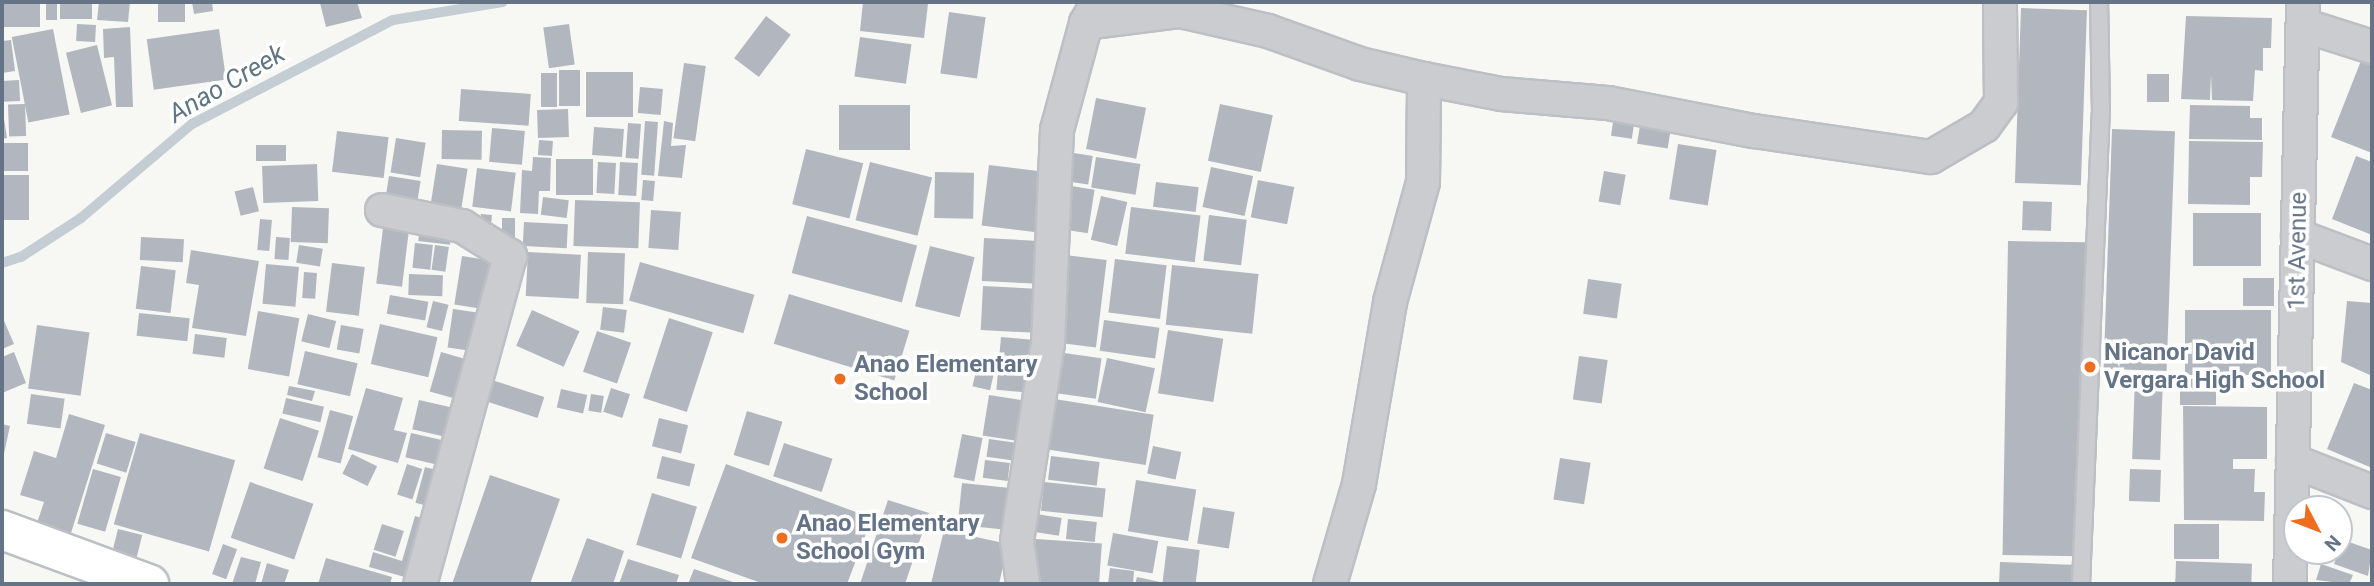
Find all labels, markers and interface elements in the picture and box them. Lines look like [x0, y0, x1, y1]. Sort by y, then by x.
water label: Anao Creek [163, 38, 291, 130]
street label: 1st Avenue [2283, 192, 2313, 310]
place label: Nicanor David Vergara High School [2104, 339, 2325, 395]
place label: Anao Elementary School [854, 351, 1038, 407]
marker: Nicanor David Vergara High School [2082, 359, 2098, 375]
marker: Anao Elementary School [832, 371, 848, 387]
north arrow [2283, 495, 2353, 565]
place label: Anao Elementary School Gym [796, 510, 980, 566]
marker: Anao Elementary School Gym [774, 530, 790, 546]
text: N [2319, 530, 2346, 556]

